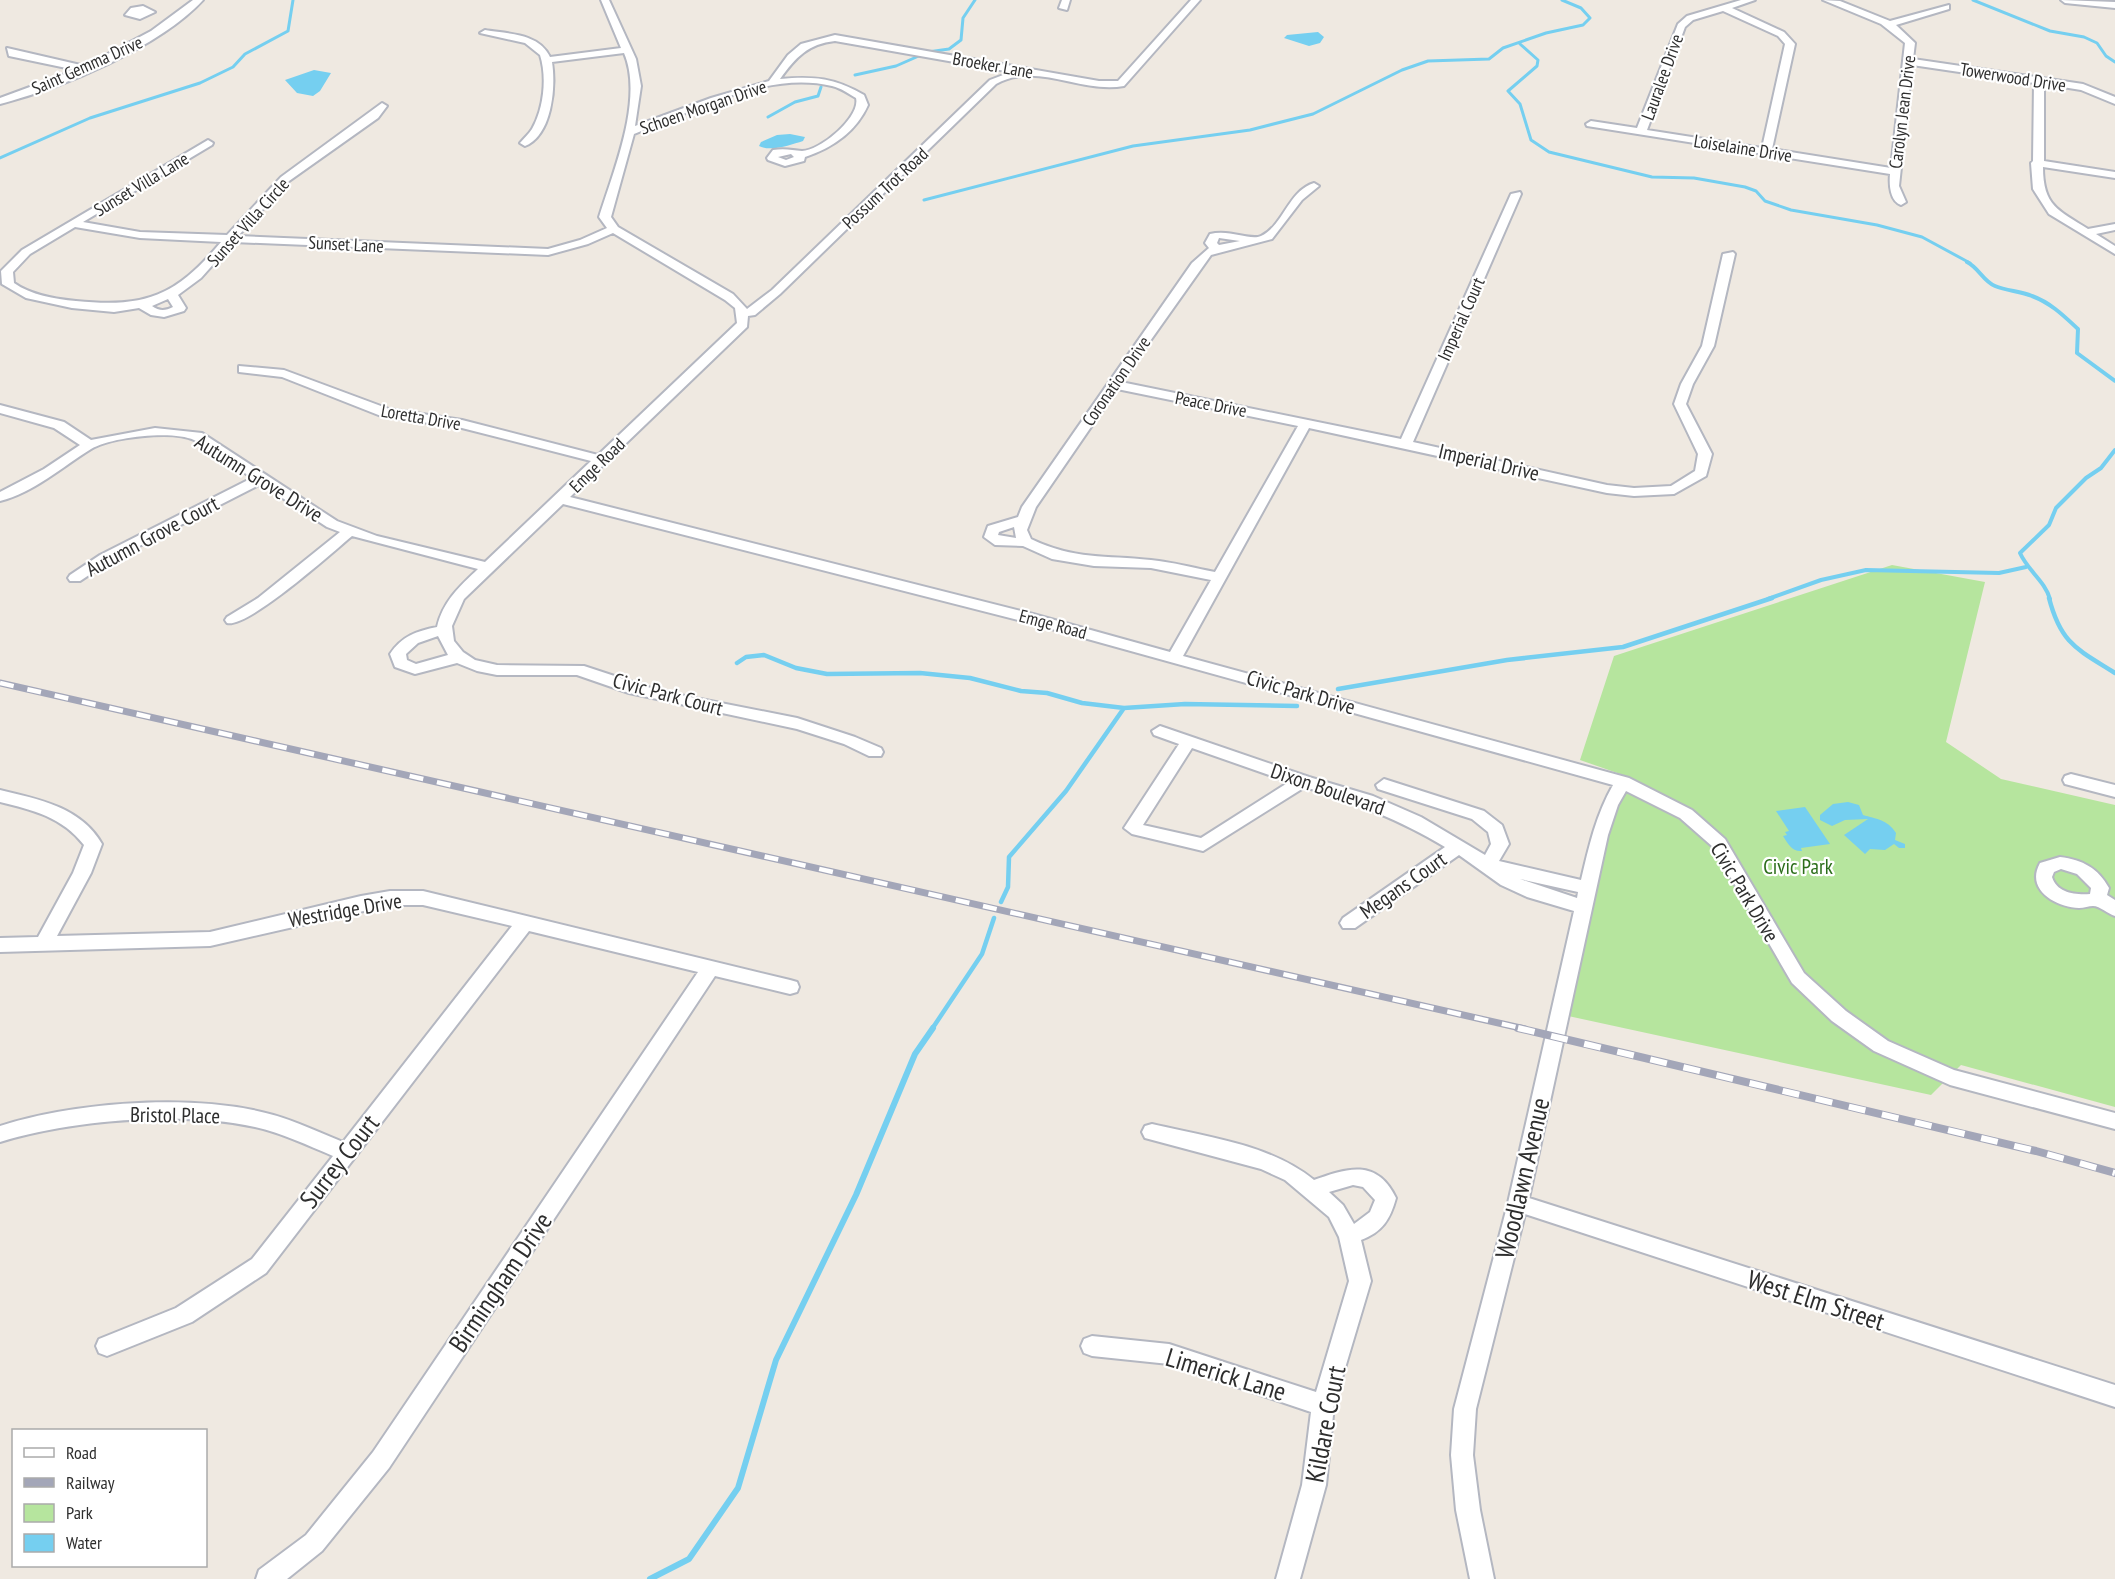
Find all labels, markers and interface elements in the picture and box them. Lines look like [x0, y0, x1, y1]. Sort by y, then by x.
street label: Saint Gemma Drive [28, 30, 146, 100]
street label: Lauralee Drive [1636, 31, 1688, 123]
street label: Broeker Lane [951, 47, 1035, 83]
street label: Carolyn Jean Drive [1884, 54, 1920, 170]
street label: Towerwood Drive [1958, 57, 2068, 97]
street label: Schoen Morgan Drive [637, 75, 769, 139]
street label: Loiselaine Drive [1692, 129, 1794, 167]
street label: Possum Trot Road [837, 142, 933, 234]
street label: Sunset Villa Lane [89, 147, 193, 221]
street label: Sunset Villa Circle [202, 173, 294, 271]
street label: Sunset Lane [308, 231, 384, 257]
street label: Imperial Court [1432, 274, 1490, 364]
street label: Coronation Drive [1077, 332, 1155, 430]
street label: Peace Drive [1173, 386, 1249, 422]
street label: Loretta Drive [379, 399, 463, 435]
street label: Autumn Grove Drive [190, 428, 328, 528]
street label: Emge Road [564, 433, 630, 497]
street label: Imperial Drive [1436, 437, 1542, 487]
street label: Autumn Grove Court [81, 490, 223, 582]
street label: Emge Road [1017, 604, 1089, 644]
street label: Civic Park Drive [1244, 664, 1358, 720]
street label: Civic Park Court [610, 666, 726, 722]
street label: Dixon Boulevard [1267, 757, 1389, 821]
street label: Civic Park Drive [1705, 837, 1785, 947]
street label: Megans Court [1355, 845, 1452, 925]
park label: Civic Park [1763, 853, 1833, 880]
street label: Westridge Drive [286, 887, 404, 933]
street label: Woodlawn Avenue [1487, 1094, 1557, 1262]
street label: Bristol Place [130, 1101, 220, 1129]
street label: Surrey Court [292, 1107, 386, 1215]
street label: Birmingham Drive [441, 1206, 559, 1358]
street label: West Elm Street [1743, 1262, 1889, 1338]
street label: Limerick Lane [1162, 1340, 1290, 1408]
street label: Kildare Court [1298, 1363, 1352, 1485]
legend [12, 1429, 207, 1567]
text: Road [66, 1441, 97, 1464]
text: Railway [66, 1471, 115, 1494]
text: Park [66, 1501, 93, 1524]
text: Water [66, 1531, 102, 1554]

